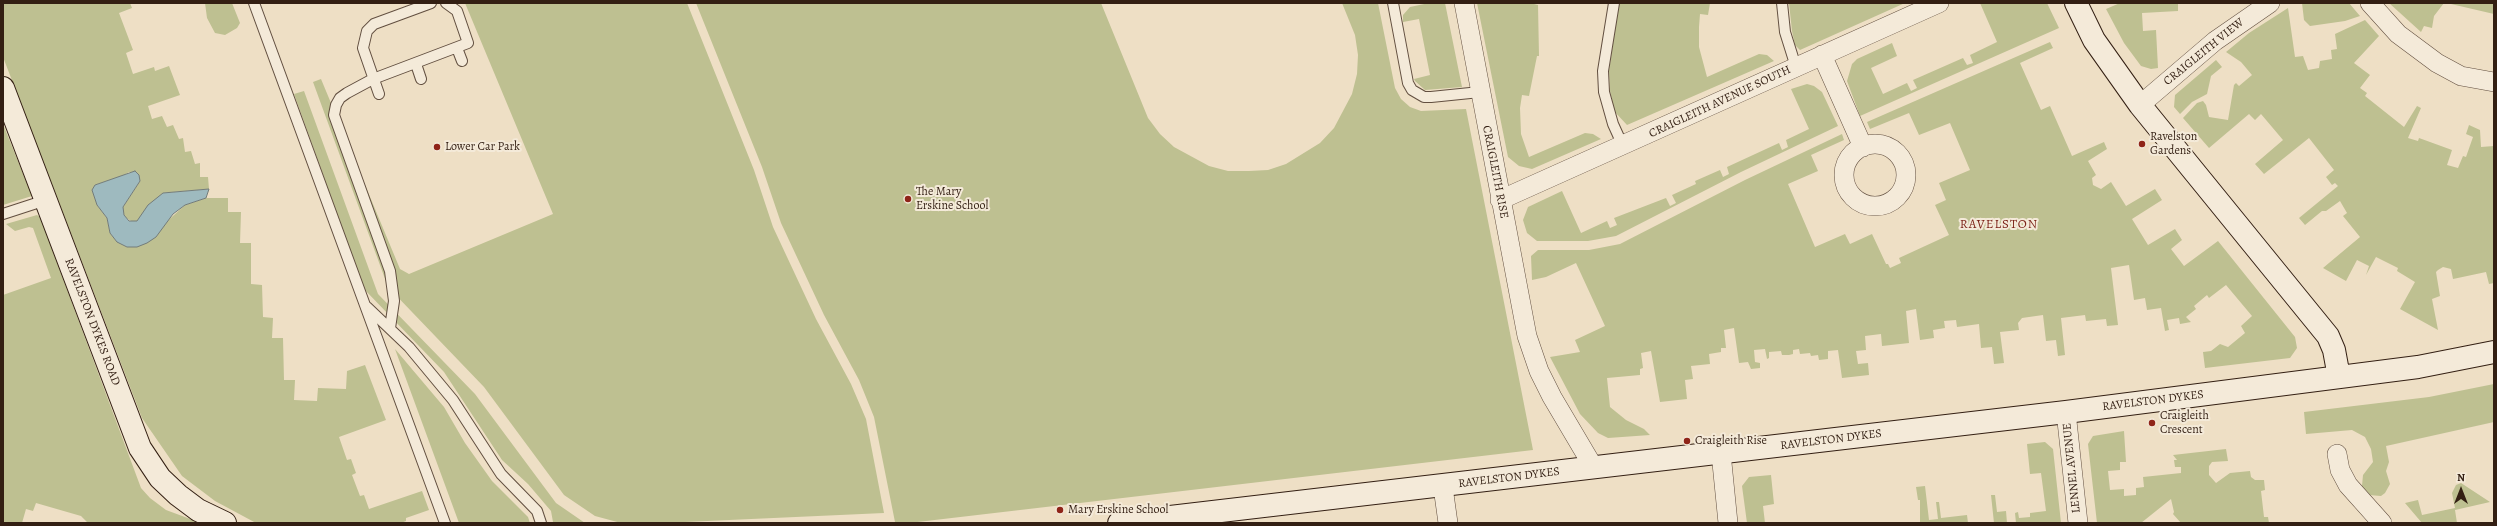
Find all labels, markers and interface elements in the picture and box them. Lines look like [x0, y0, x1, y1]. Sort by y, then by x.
street label: CRAIGLEITH VIEW [2161, 15, 2247, 89]
street label: CRAIGLEITH AVENUE SOUTH [1647, 63, 1793, 141]
street label: CRAIGLEITH RISE [1479, 124, 1511, 220]
place label: Ravelston Gardens [2150, 130, 2197, 158]
marker: Ravelston Gardens [2137, 139, 2147, 149]
place label: Lower Car Park [445, 140, 520, 154]
marker: Lower Car Park [432, 142, 442, 152]
place label: The Mary Erskine School [916, 185, 988, 213]
marker: The Mary Erskine School [903, 194, 913, 204]
district label: RAVELSTON [1960, 217, 2038, 233]
street label: RAVELSTON DYKES ROAD [61, 256, 123, 388]
street label: RAVELSTON DYKES [2101, 388, 2205, 414]
place label: Craigleith Crescent [2160, 409, 2209, 437]
marker: Craigleith Crescent [2147, 418, 2157, 428]
street label: LENNEL AVENUE [2060, 422, 2084, 514]
street label: RAVELSTON DYKES [1779, 427, 1883, 453]
place label: Craigleith Rise [1695, 434, 1767, 448]
marker: Craigleith Rise [1682, 436, 1692, 446]
street label: RAVELSTON DYKES [1457, 465, 1561, 491]
north arrow [2441, 470, 2481, 510]
text: N [2457, 470, 2465, 485]
place label: Mary Erskine School [1068, 503, 1168, 517]
marker: Mary Erskine School [1055, 505, 1065, 515]

